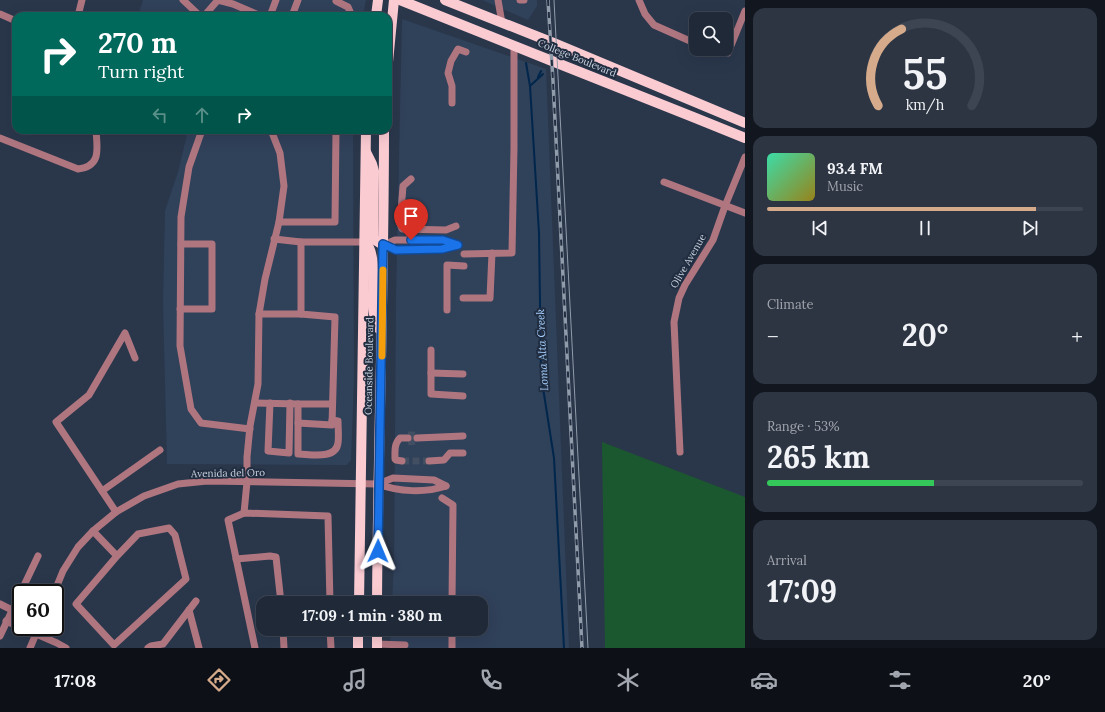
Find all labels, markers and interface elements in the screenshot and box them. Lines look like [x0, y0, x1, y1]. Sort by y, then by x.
map controls [689, 12, 733, 56]
button: search [689, 12, 733, 56]
text: 270 m [98, 25, 177, 61]
icon: right [32, 28, 84, 80]
street label: College Boulevard [536, 36, 618, 80]
text: 55 [903, 47, 947, 100]
text: Turn right [98, 60, 184, 83]
text: km/h [906, 96, 945, 115]
icon: left [149, 104, 171, 126]
icon: ahead [191, 104, 213, 126]
icon: right [233, 104, 255, 126]
text: 93.4 FM [827, 159, 883, 178]
text: Music [827, 178, 863, 195]
pin [394, 199, 428, 240]
icon: arrive [400, 205, 422, 227]
icon: previous [809, 217, 831, 239]
icon: pause [914, 217, 936, 239]
icon: next [1019, 217, 1041, 239]
street label: Olive Avenue [667, 231, 709, 290]
text: Climate [767, 296, 814, 313]
water label: Loma Alta Creek [533, 308, 551, 391]
text: 20° [902, 316, 948, 354]
street label: Oceanside Boulevard [362, 317, 376, 415]
text: − [767, 322, 779, 350]
text: + [1071, 322, 1083, 350]
text: Range · 53% [767, 418, 840, 435]
text: 265 km [767, 438, 870, 476]
street label: Avenida del Oro [190, 466, 265, 480]
position arrow [357, 530, 399, 572]
text: Arrival [767, 552, 807, 569]
text: 17:09 [767, 572, 837, 610]
speed limit sign: 60 [12, 584, 64, 636]
text: 17:09 · 1 min · 380 m [302, 606, 442, 625]
icon: directions [205, 666, 233, 694]
icon: music [341, 666, 369, 694]
icon: phone [477, 666, 505, 694]
icon: climate [614, 666, 642, 694]
icon: car [750, 666, 778, 694]
icon: filters [886, 666, 914, 694]
text: 17:08 [54, 669, 96, 692]
text: 20° [1023, 669, 1051, 692]

